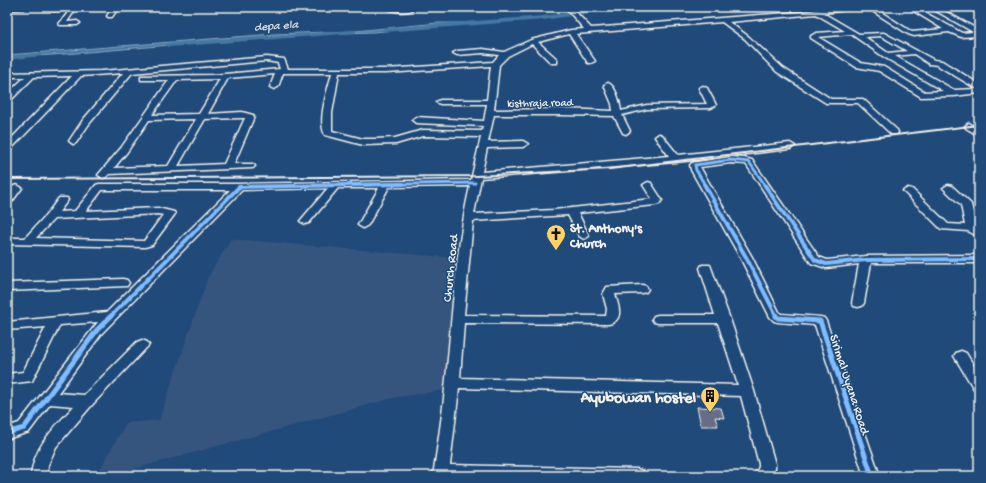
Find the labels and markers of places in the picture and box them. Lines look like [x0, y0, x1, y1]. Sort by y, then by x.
place label: St. Anthony's Church [569, 222, 643, 252]
church icon: St. Anthony's Church [545, 223, 567, 251]
building icon: Ayubowan hostel [699, 385, 721, 413]
place label: Ayubowan hostel [580, 390, 696, 409]

